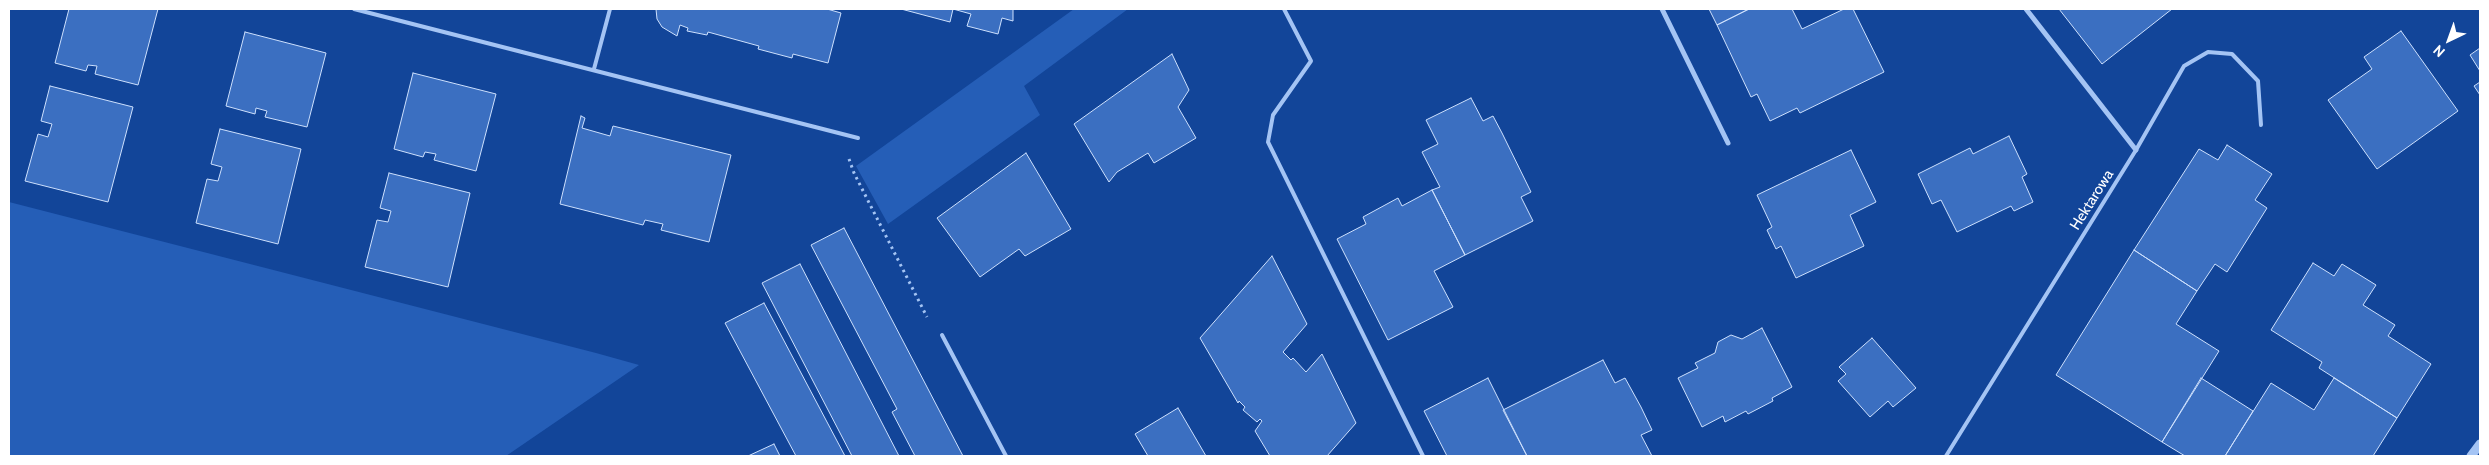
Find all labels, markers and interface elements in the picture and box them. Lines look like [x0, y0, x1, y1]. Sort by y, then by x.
north arrow [2424, 15, 2474, 65]
text: N [2429, 41, 2449, 61]
street label: Hektarowa [2066, 166, 2118, 234]

